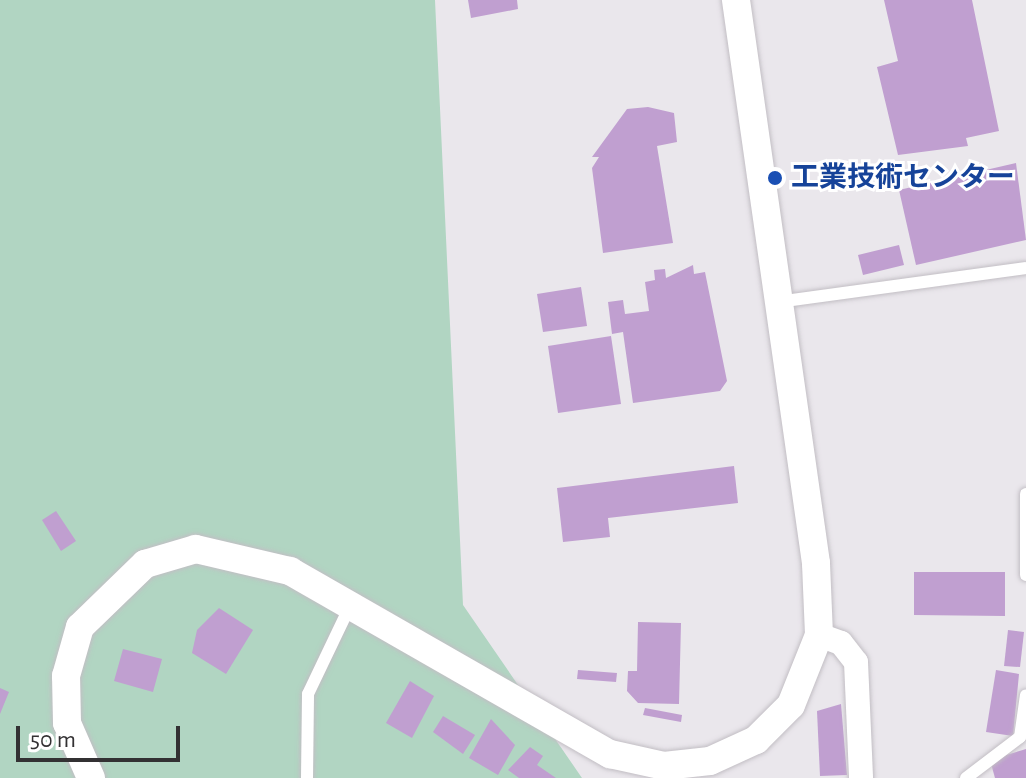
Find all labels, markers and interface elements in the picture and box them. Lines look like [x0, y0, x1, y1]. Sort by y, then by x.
place label: 工業技術センター [791, 161, 1015, 195]
marker: 工業技術センター [766, 169, 784, 187]
scale bar [20, 710, 184, 760]
text: 50 m [30, 728, 76, 752]

